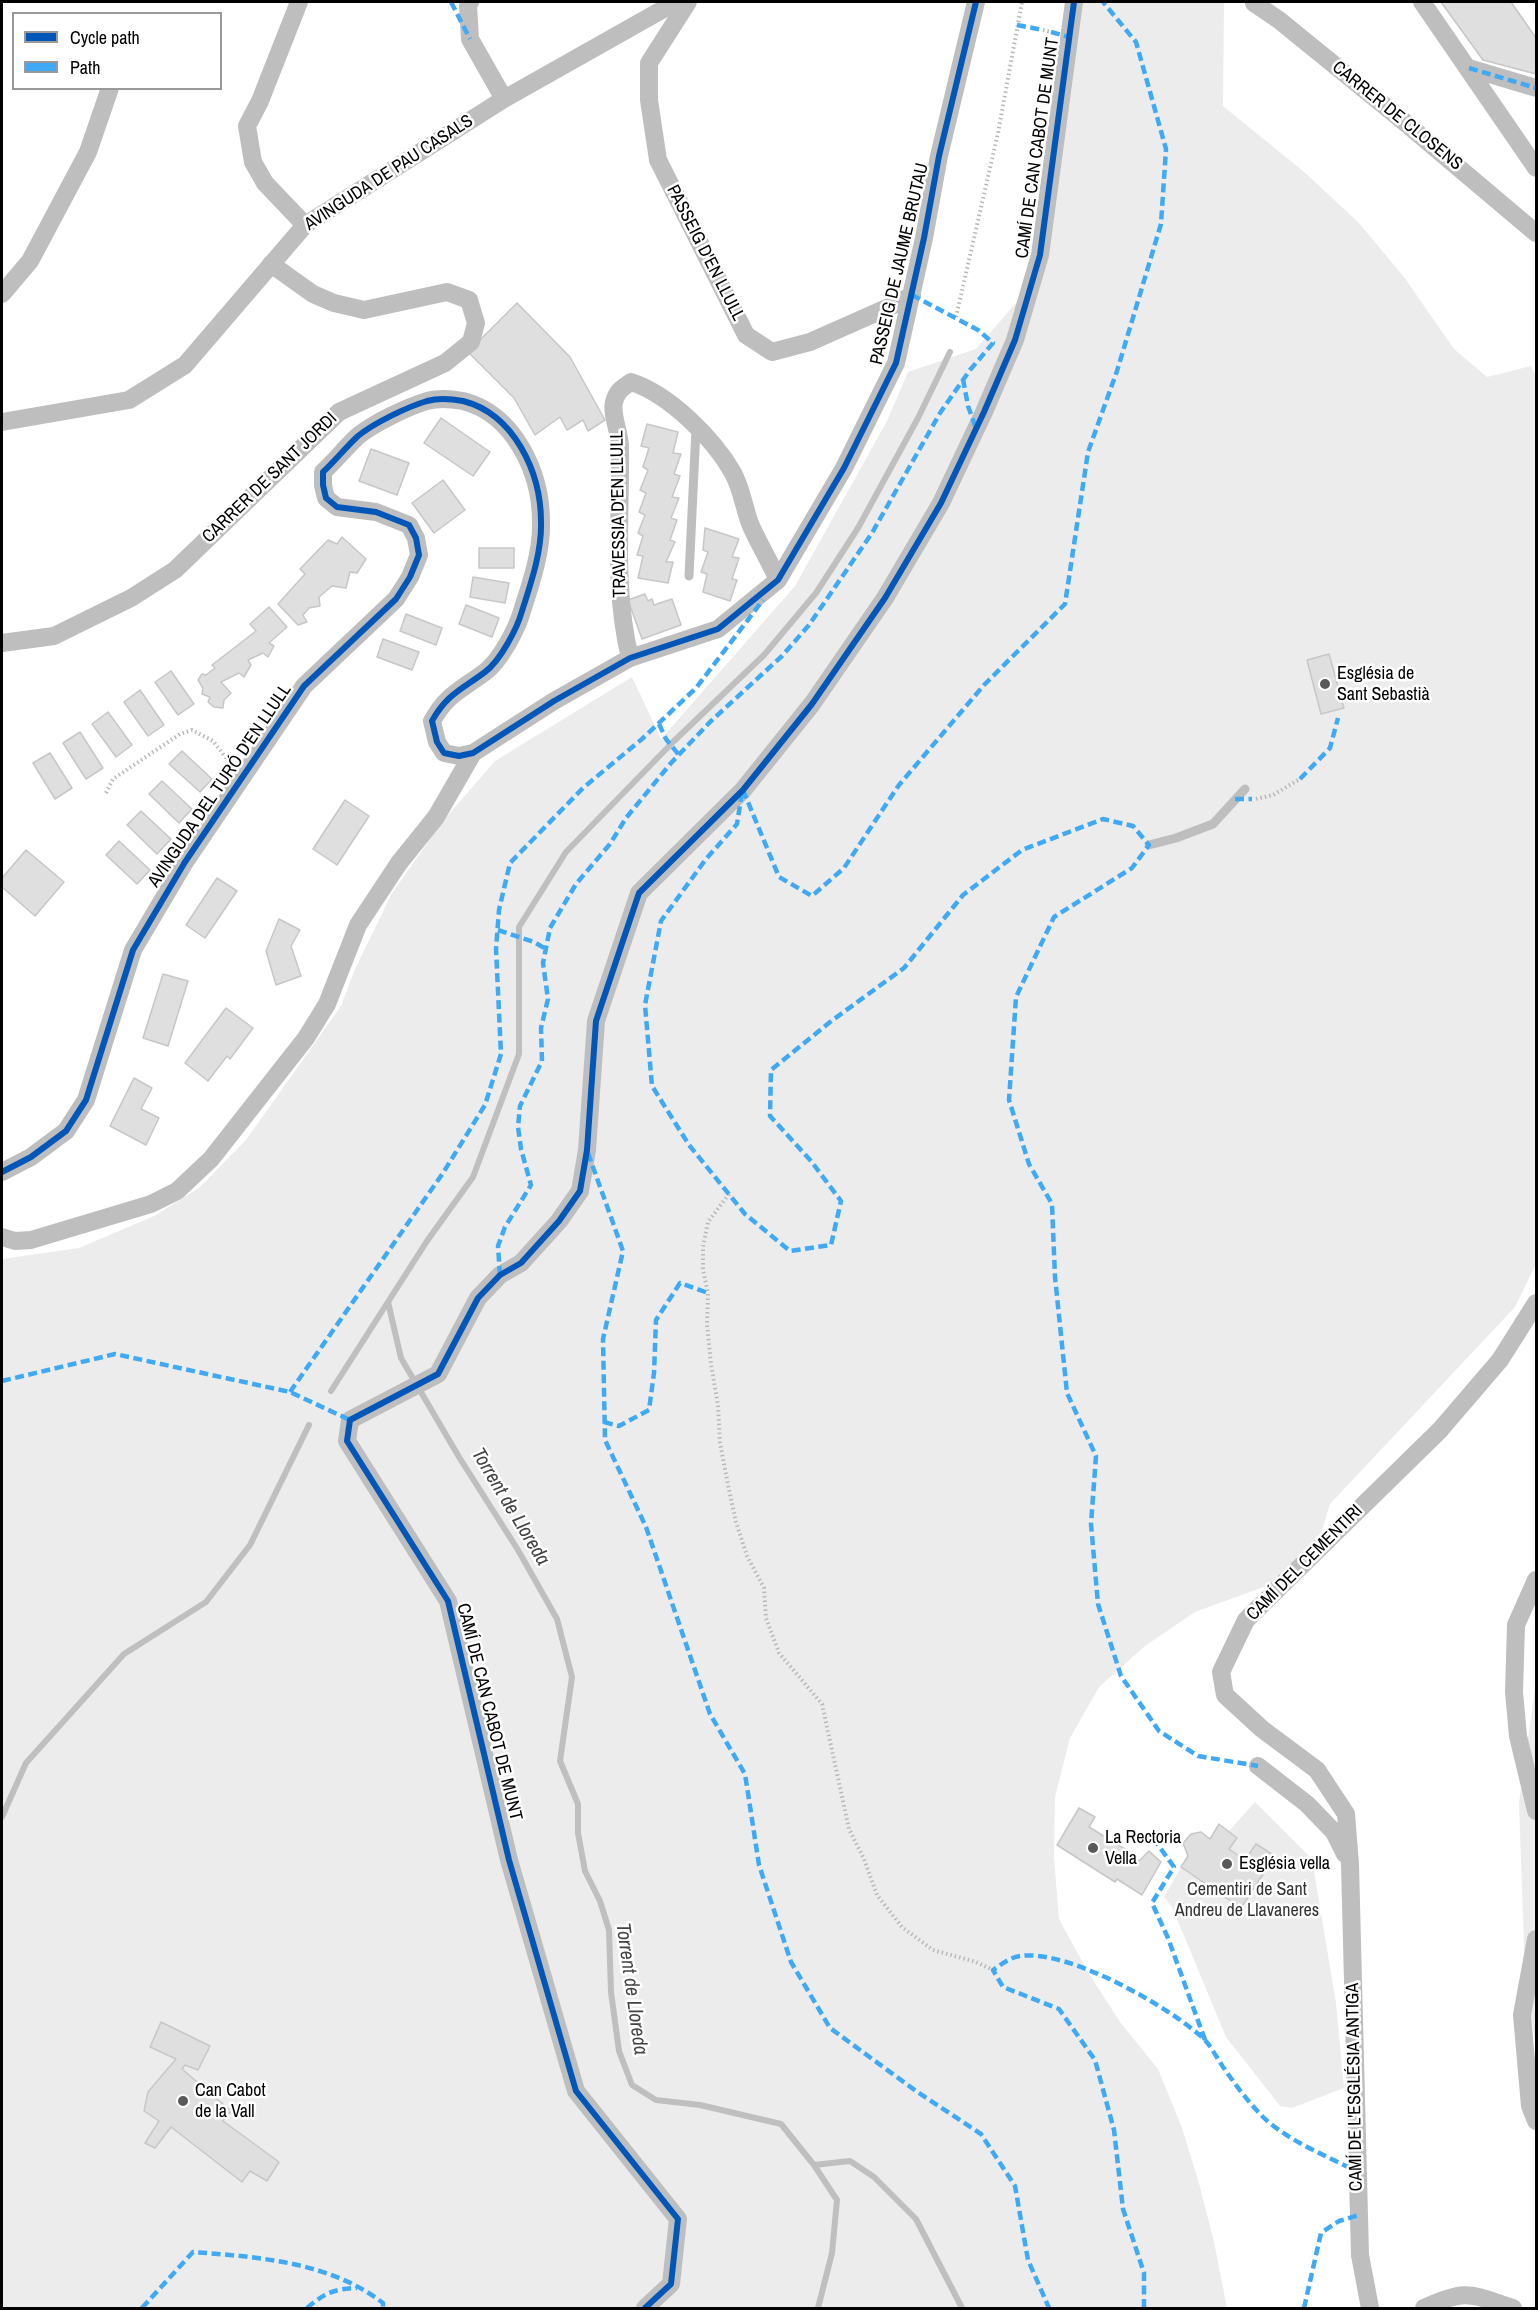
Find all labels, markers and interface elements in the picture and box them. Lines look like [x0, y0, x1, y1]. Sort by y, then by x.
legend [12, 12, 222, 90]
text: Cycle path [70, 25, 140, 50]
street label: CAMÍ DE CAN CABOT DE MUNT [1012, 36, 1064, 260]
text: Path [70, 55, 100, 80]
street label: CARRER DE CLOSENS [1327, 57, 1467, 175]
street label: AVINGUDA DE PAU CASALS [301, 110, 477, 236]
street label: PASSEIG DE JAUME BRUTAU [866, 161, 934, 367]
street label: PASSEIG D'EN LLULL [661, 182, 749, 324]
street label: CARRER DE SANT JORDI [198, 408, 342, 548]
street label: TRAVESSIA D'EN LLULL [607, 430, 631, 598]
place label: Església de Sant Sebastià [1337, 663, 1430, 706]
marker: Església de Sant Sebastià [1318, 677, 1332, 691]
street label: AVINGUDA DEL TURÓ D'EN LLULL [144, 680, 296, 892]
water label: Torrent de Lloreda [466, 1444, 554, 1570]
street label: CAMÍ DEL CEMENTIRI [1243, 1501, 1367, 1625]
street label: CAMÍ DE CAN CABOT DE MUNT [452, 1601, 526, 1823]
place label: La Rectoria Vella [1105, 1827, 1181, 1870]
marker: La Rectoria Vella [1086, 1841, 1100, 1855]
place label: Església vella [1239, 1853, 1330, 1875]
marker: Església vella [1220, 1857, 1234, 1871]
park label: Cementiri de Sant Andreu de Llavaneres [1175, 1879, 1319, 1922]
water label: Torrent de Lloreda [610, 1922, 652, 2056]
street label: CAMÍ DE L'ESGLÉSIA ANTIGA [1342, 1982, 1368, 2192]
place label: Can Cabot de la Vall [195, 2080, 266, 2122]
marker: Can Cabot de la Vall [176, 2094, 190, 2108]

